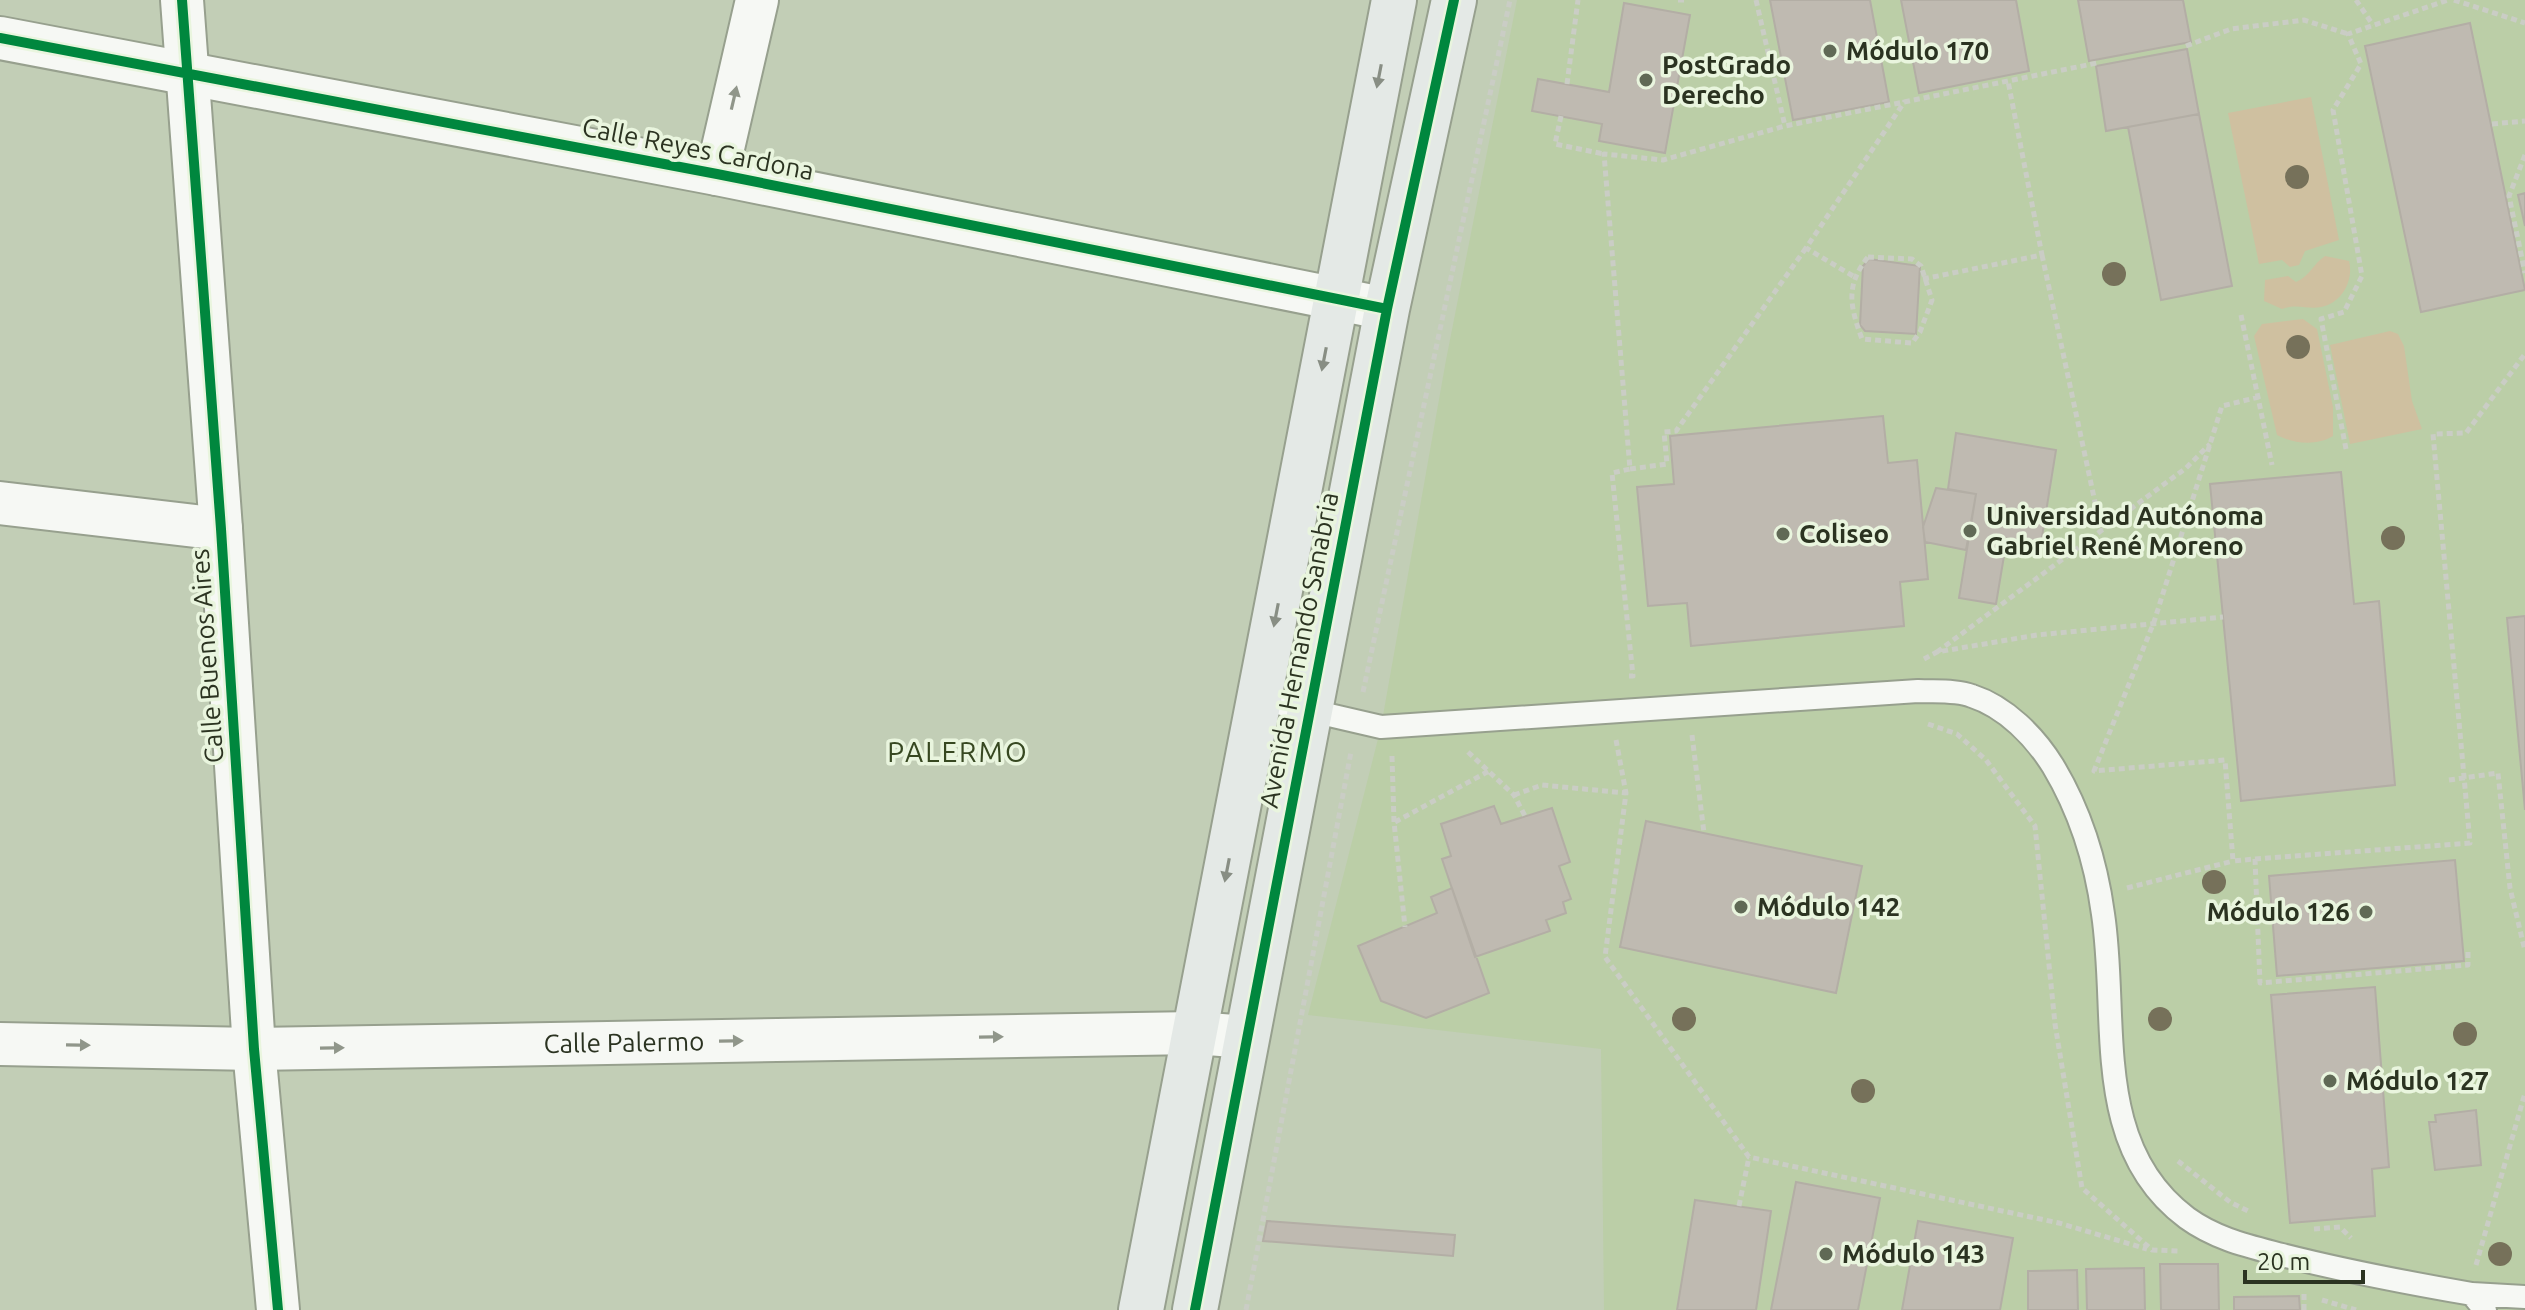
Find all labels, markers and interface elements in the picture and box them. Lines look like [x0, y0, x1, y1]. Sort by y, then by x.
place label: Módulo 170 [1846, 36, 1989, 65]
marker: Módulo 170 [1821, 42, 1839, 60]
place label: PostGrado Derecho [1662, 50, 1791, 109]
one-way arrow [1372, 64, 1385, 89]
marker: PostGrado Derecho [1637, 71, 1655, 89]
one-way arrow [729, 85, 741, 110]
street label: Calle Reyes Cardona [580, 112, 817, 185]
one-way arrow [1317, 347, 1329, 372]
street label: Avenida Hernando Sanabria [1254, 490, 1343, 810]
place label: Universidad Autónoma Gabriel René Moreno [1986, 501, 2264, 560]
place label: Coliseo [1799, 519, 1889, 548]
marker: Universidad Autónoma Gabriel René Moreno [1961, 522, 1979, 540]
marker: Coliseo [1774, 525, 1792, 543]
street label: Calle Buenos Aires [185, 548, 228, 764]
one-way arrow [1269, 602, 1281, 627]
district label: PALERMO [887, 736, 1029, 767]
one-way arrow [1220, 858, 1232, 883]
place label: Módulo 142 [1757, 892, 1900, 921]
place label: Módulo 126 [2207, 897, 2350, 926]
marker: Módulo 142 [1732, 898, 1750, 916]
marker: Módulo 126 [2357, 903, 2375, 921]
street label: Calle Palermo [543, 1026, 704, 1058]
one-way arrow [979, 1030, 1004, 1043]
one-way arrow [719, 1035, 744, 1047]
one-way arrow [66, 1039, 91, 1052]
one-way arrow [320, 1042, 345, 1054]
place label: Módulo 127 [2346, 1066, 2489, 1095]
marker: Módulo 127 [2321, 1072, 2339, 1090]
scale bar [2245, 1234, 2363, 1284]
place label: Módulo 143 [1842, 1239, 1985, 1268]
marker: Módulo 143 [1817, 1245, 1835, 1263]
text: 20 m [2257, 1248, 2310, 1275]

